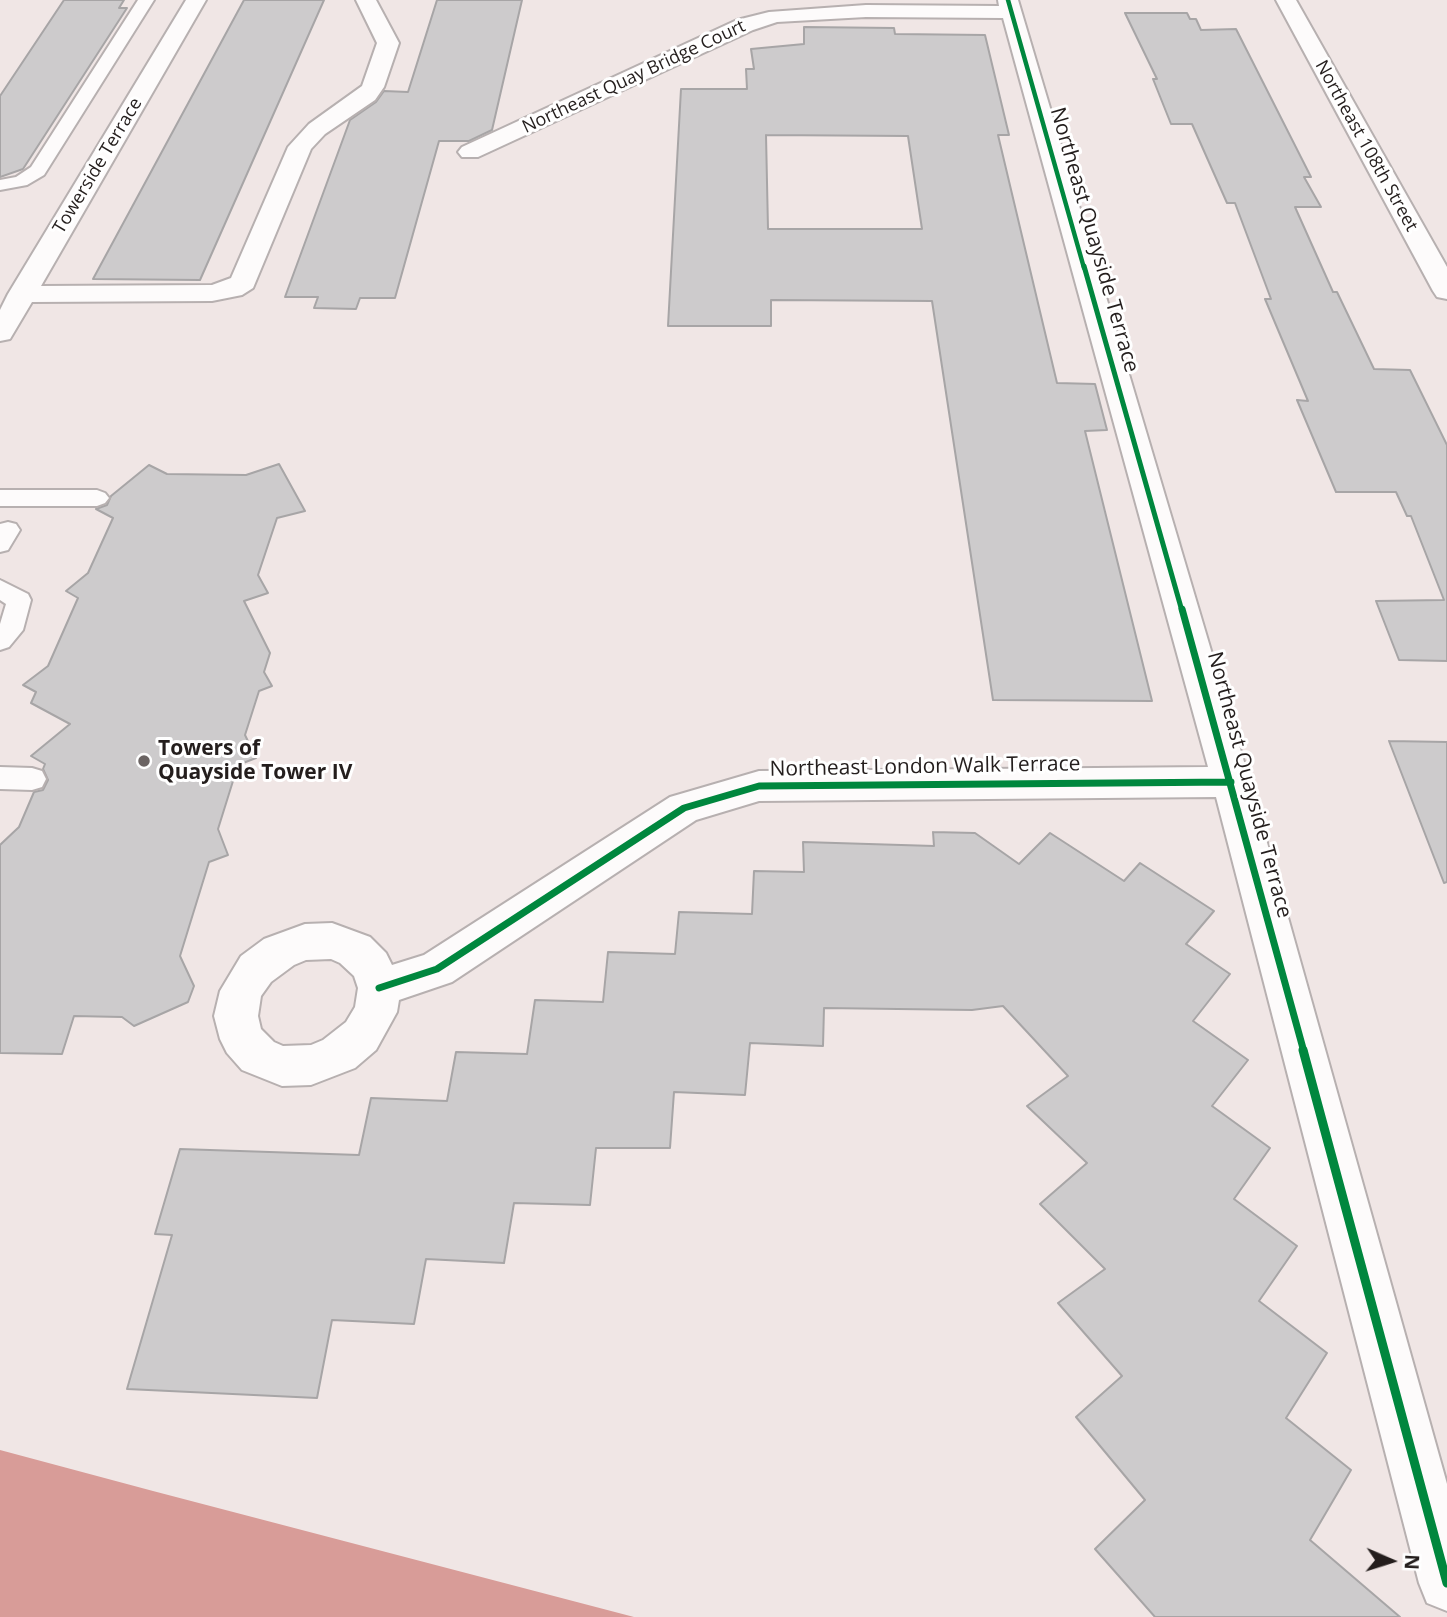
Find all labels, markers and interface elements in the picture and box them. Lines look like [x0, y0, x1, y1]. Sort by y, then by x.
street label: Northeast Quay Bridge Court [519, 16, 749, 138]
street label: Northeast 108th Street [1310, 57, 1422, 235]
street label: Towerside Terrace [49, 94, 147, 238]
street label: Northeast Quayside Terrace [1044, 105, 1144, 375]
street label: Northeast Quayside Terrace [1201, 649, 1297, 921]
place label: Towers of Quayside Tower IV [158, 736, 352, 786]
street label: Northeast London Walk Terrace [769, 752, 1081, 782]
marker: Towers of Quayside Tower IV [136, 753, 152, 769]
north arrow [1356, 1526, 1426, 1596]
text: N [1399, 1554, 1425, 1570]

